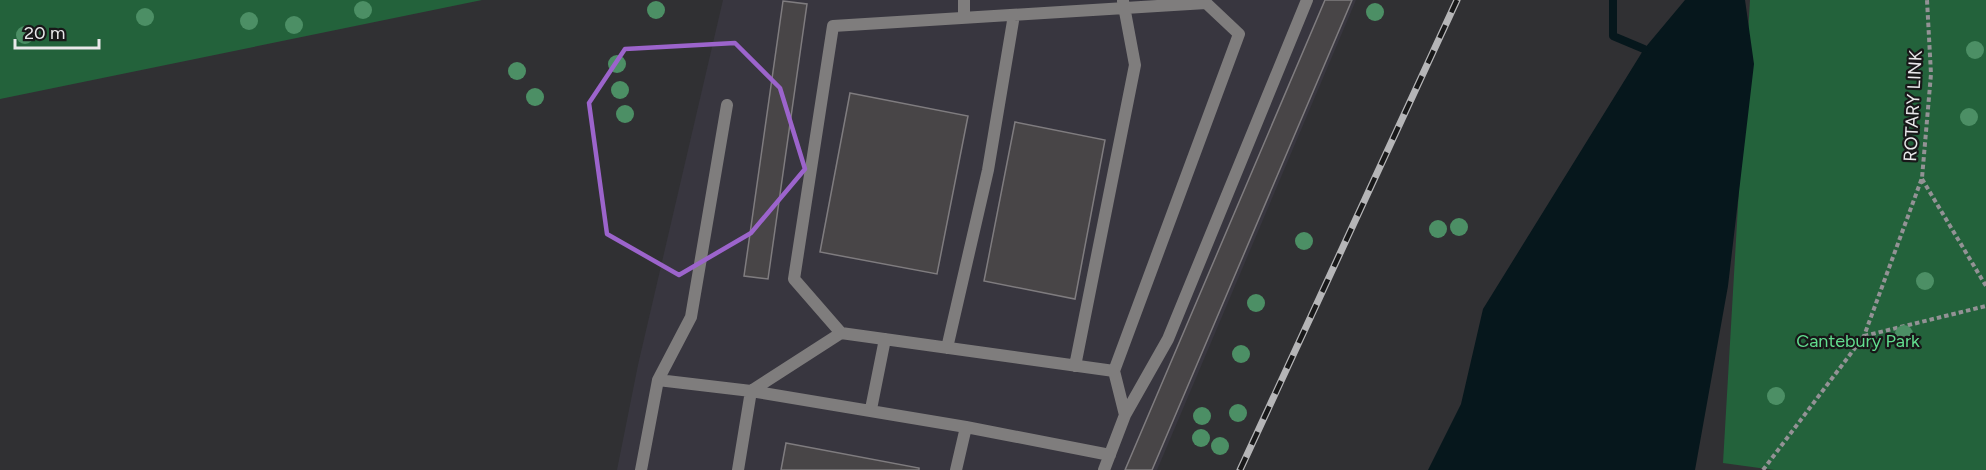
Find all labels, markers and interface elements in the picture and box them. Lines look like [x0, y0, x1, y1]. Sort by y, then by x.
scale bar [15, 12, 99, 50]
text: 20 m [24, 22, 65, 44]
street label: ROTARY LINK [1899, 50, 1927, 162]
park label: Cantebury Park [1796, 330, 1920, 352]

